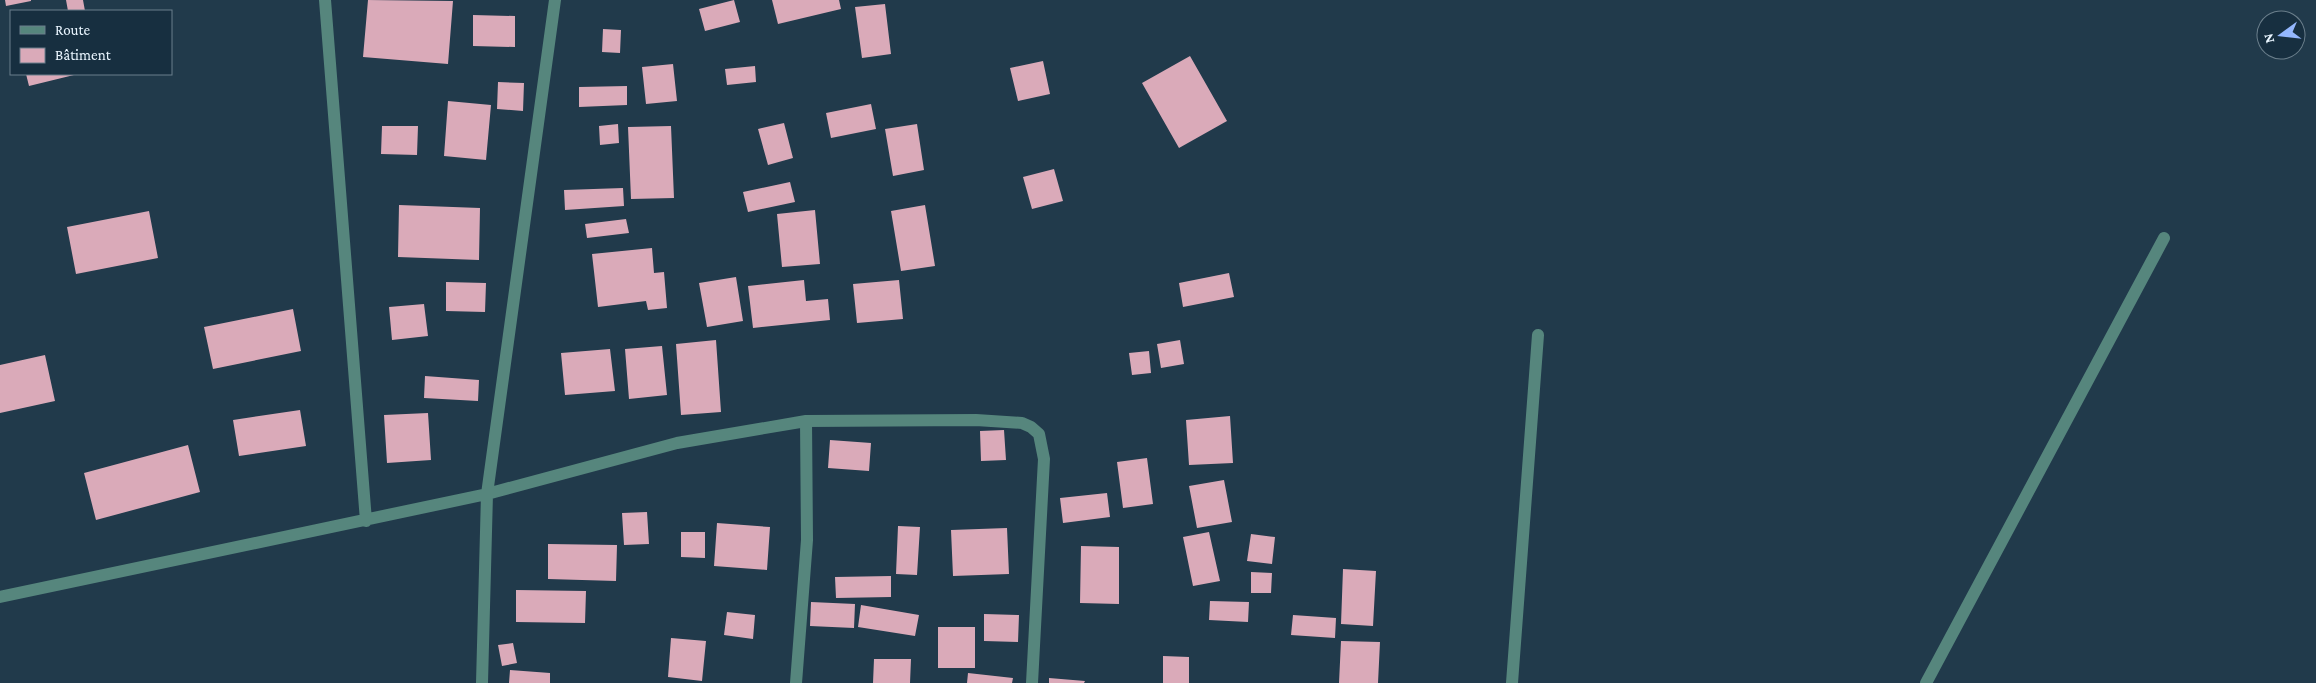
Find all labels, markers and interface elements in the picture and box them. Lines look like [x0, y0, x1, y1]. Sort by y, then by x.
legend [10, 10, 172, 75]
north arrow [2256, 10, 2306, 60]
text: Route [55, 22, 90, 38]
text: N [2259, 31, 2277, 45]
text: Bâtiment [55, 47, 112, 63]

